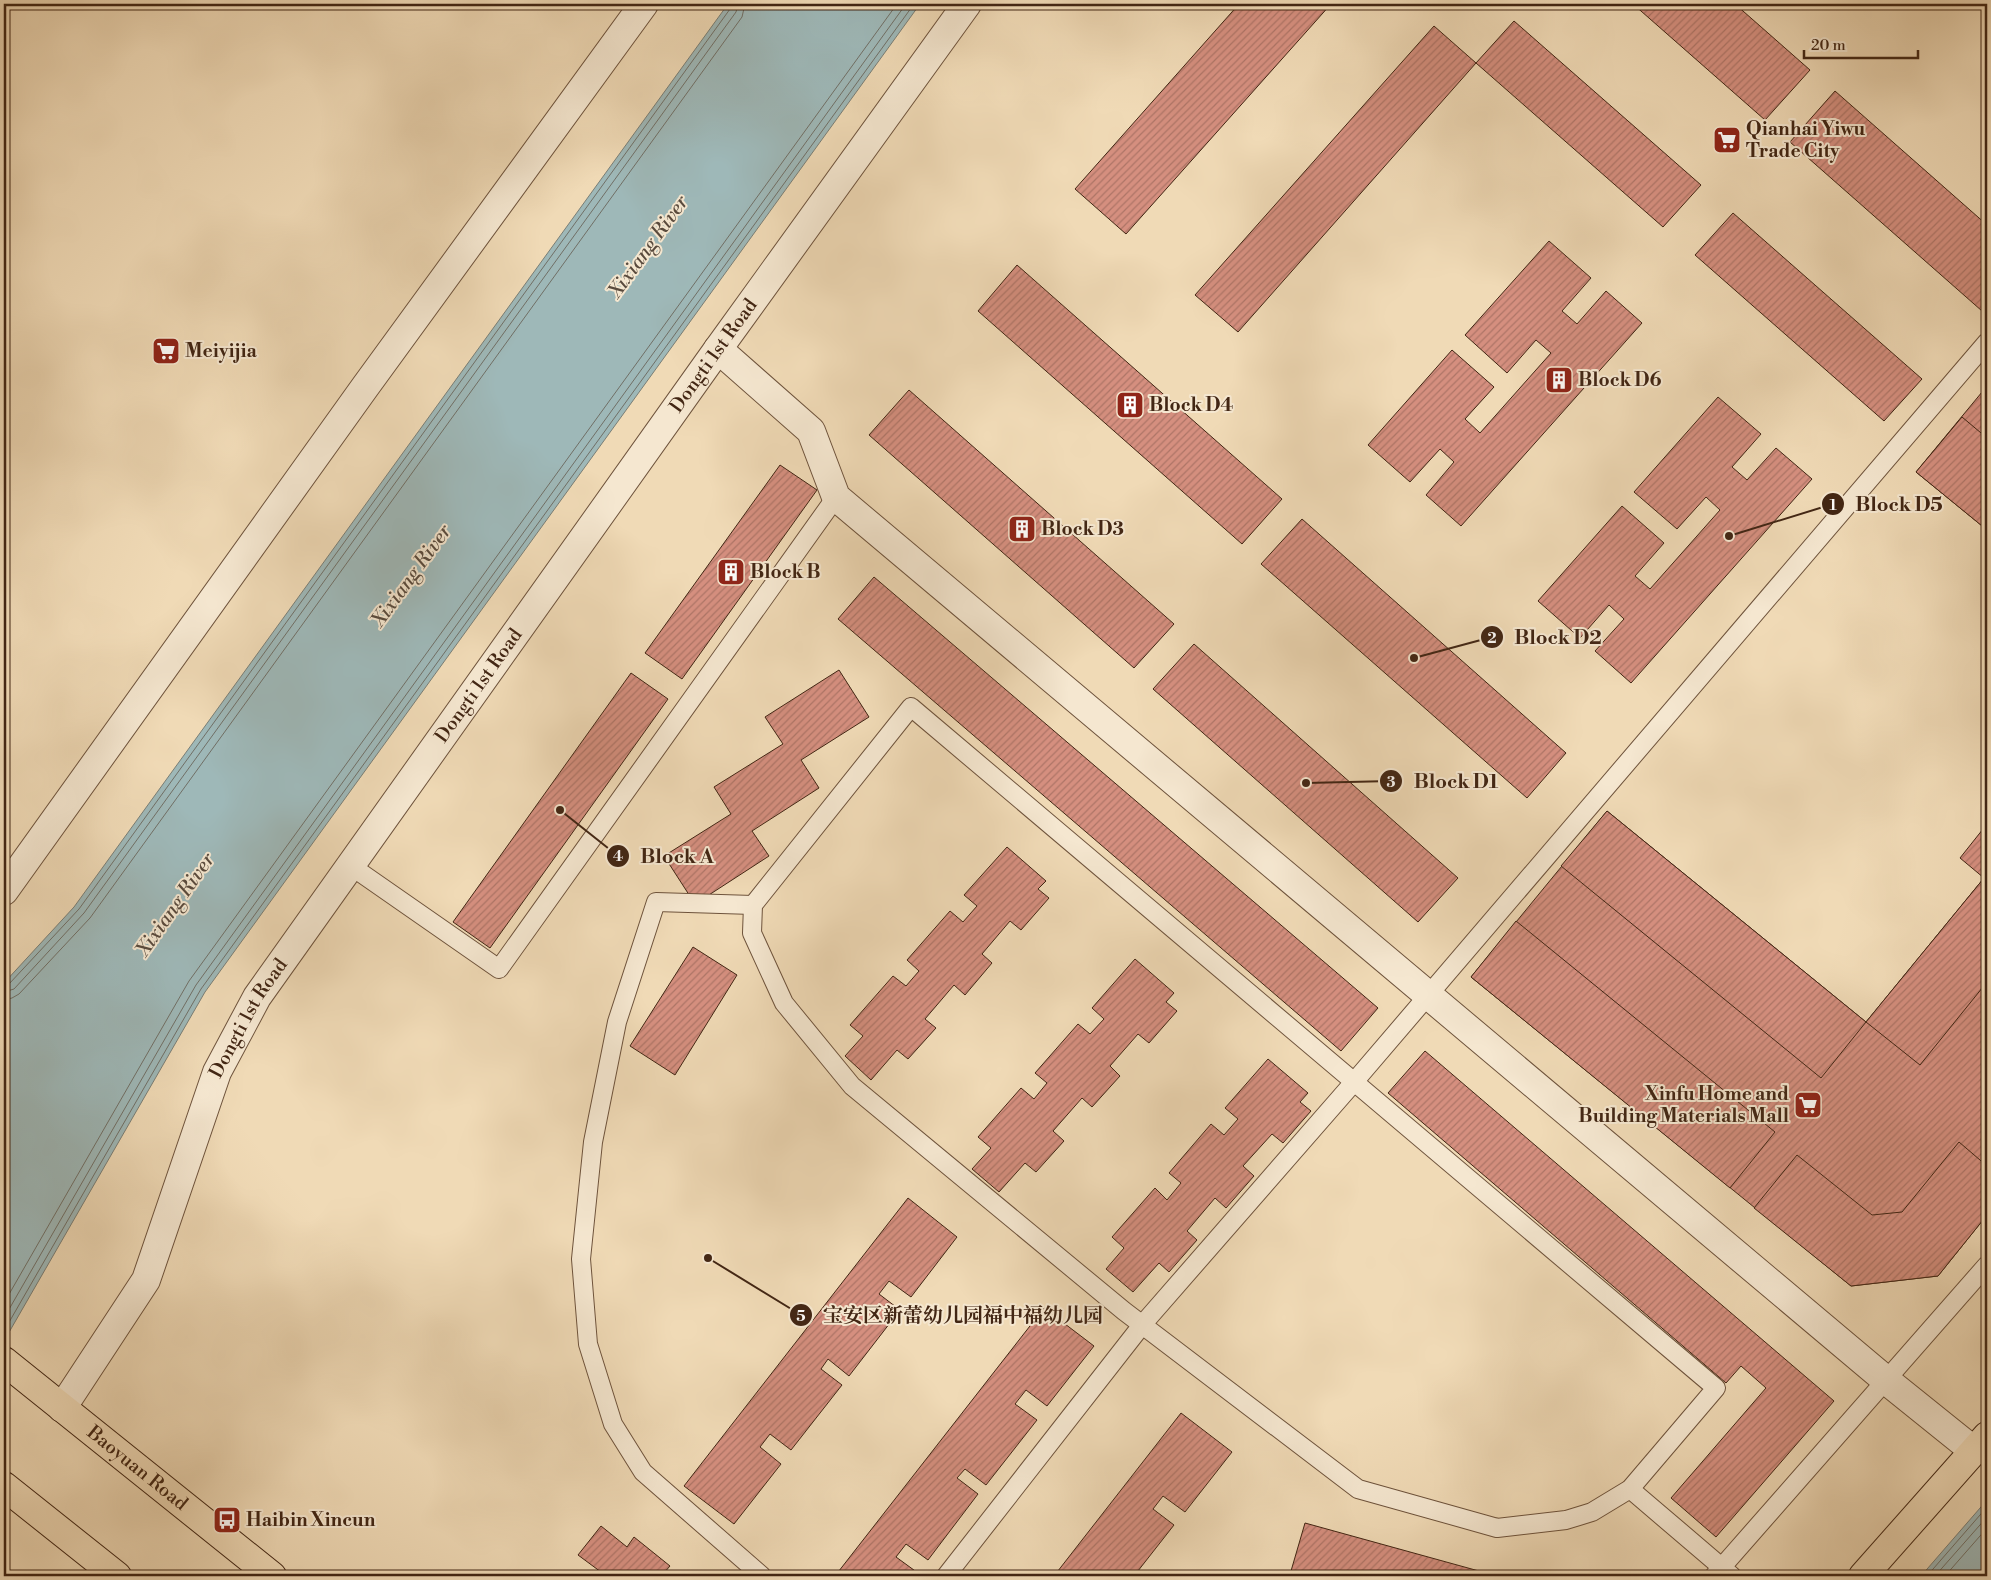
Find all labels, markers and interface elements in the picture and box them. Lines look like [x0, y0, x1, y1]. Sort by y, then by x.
scale bar [1804, 28, 1917, 60]
text: 20 m [1811, 36, 1846, 55]
place label: Qianhai Yiwu Trade City [1746, 117, 1866, 163]
supermarket icon: Qianhai Yiwu Trade City [1712, 125, 1742, 155]
water label: Xixiang River [602, 191, 695, 305]
street label: Dongti 1st Road [664, 294, 763, 418]
supermarket icon: Meiyijia [151, 336, 181, 366]
place label: Meiyijia [185, 339, 258, 363]
building icon: Block D6 [1544, 365, 1574, 395]
place label: Block D6 [1578, 368, 1661, 392]
building icon: Block D4 [1115, 390, 1145, 420]
place label: Block D4 [1149, 393, 1233, 417]
callout: Block D5 [1820, 487, 1953, 522]
text: Block D5 [1855, 493, 1943, 518]
text: 1 [1829, 496, 1837, 515]
building icon: Block D3 [1007, 514, 1037, 544]
place label: Block D3 [1041, 517, 1124, 541]
water label: Xixiang River [365, 520, 458, 634]
building icon: Block B [716, 557, 746, 587]
place label: Block B [750, 560, 821, 584]
callout: Block D2 [1480, 620, 1612, 655]
street label: Dongti 1st Road [430, 624, 528, 748]
text: Block D2 [1514, 626, 1602, 651]
text: 2 [1487, 629, 1497, 648]
callout: Block D1 [1378, 764, 1508, 799]
text: Block D1 [1414, 770, 1499, 795]
text: 3 [1386, 773, 1396, 792]
callout: Block A [605, 839, 724, 874]
text: Block A [640, 845, 714, 870]
text: 4 [613, 847, 623, 866]
water label: Xixiang River [130, 848, 221, 963]
street label: Dongti 1st Road [204, 954, 293, 1082]
place label: Xinfu Home and Building Materials Mall [1578, 1082, 1789, 1128]
supermarket icon: Xinfu Home and Building Materials Mall [1793, 1090, 1823, 1120]
callout: 宝安区新蕾幼儿园福中福幼儿园 [788, 1298, 1113, 1333]
text: 宝安区新蕾幼儿园福中福幼儿园 [823, 1304, 1103, 1329]
text: 5 [796, 1307, 806, 1326]
street label: Baoyuan Road [81, 1420, 193, 1516]
bus stop icon: Haibin Xincun [212, 1505, 242, 1535]
place label: Haibin Xincun [246, 1508, 376, 1532]

